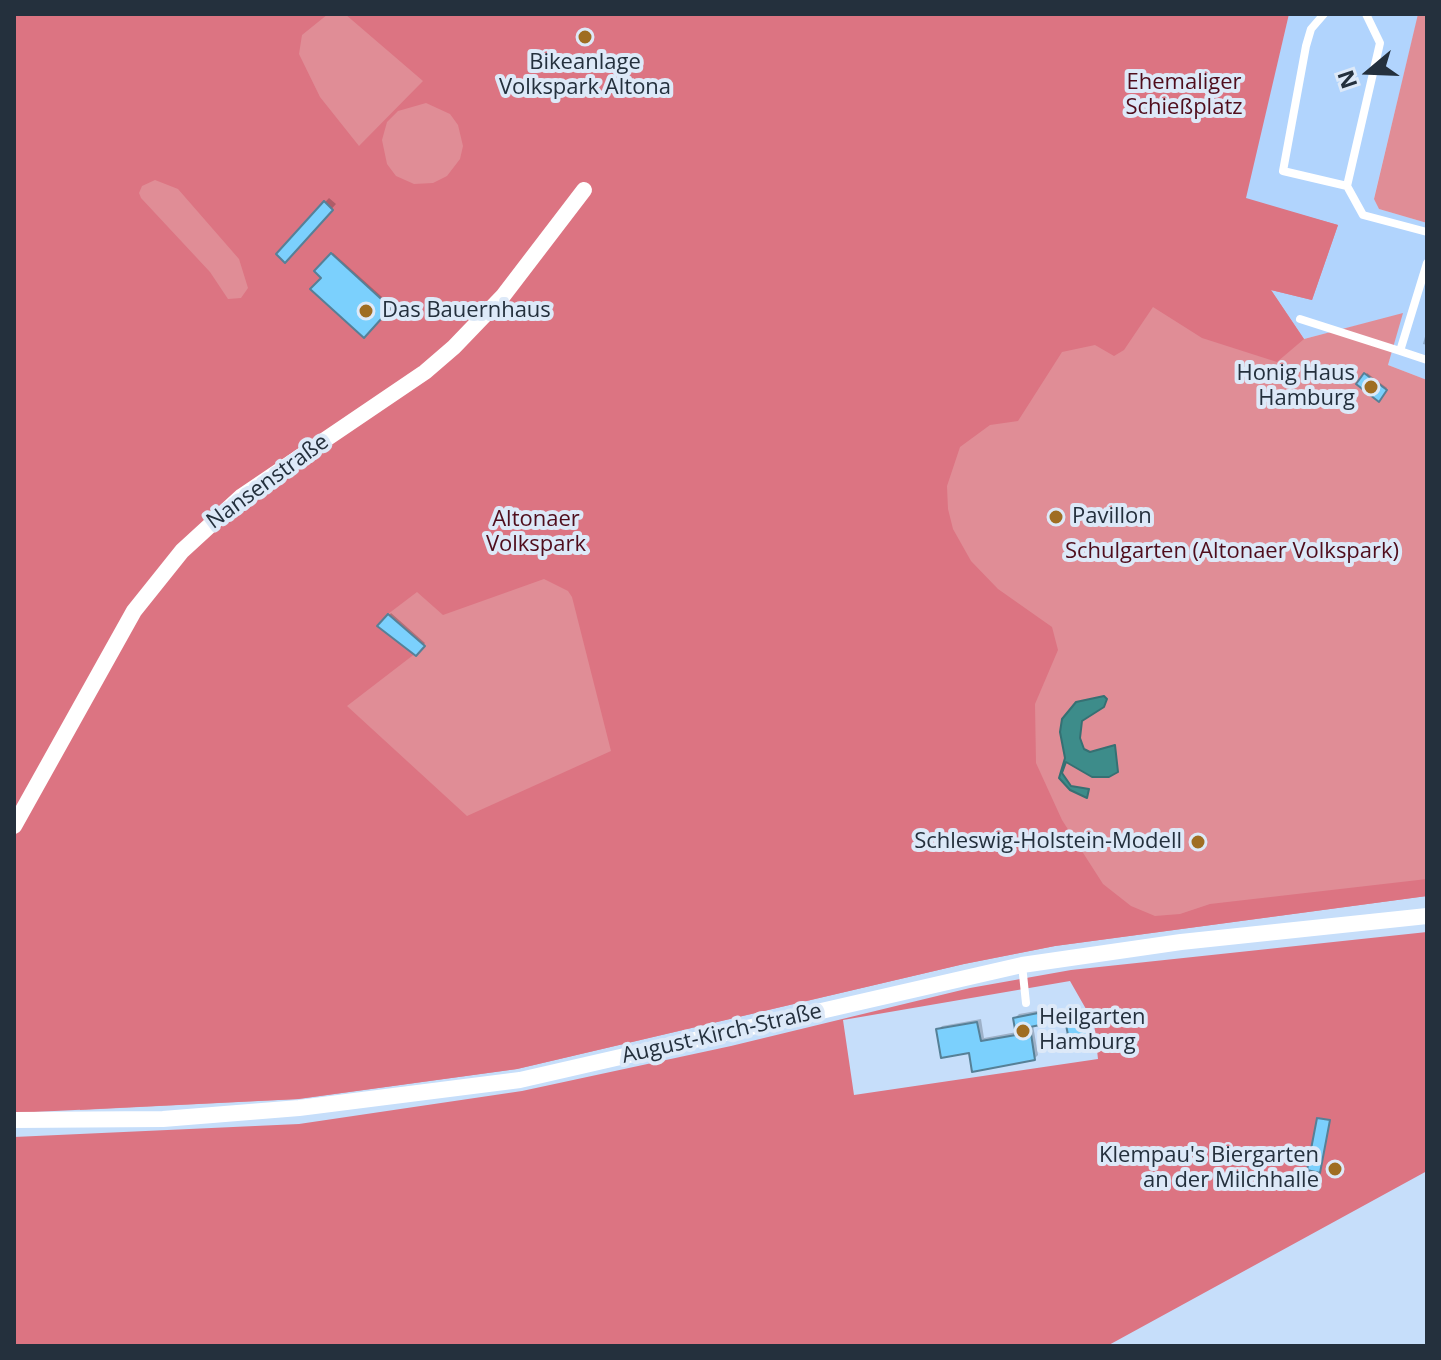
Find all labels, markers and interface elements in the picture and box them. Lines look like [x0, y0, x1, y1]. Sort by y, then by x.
marker: Bikeanlage Volkspark Altona [576, 28, 594, 46]
north arrow [1329, 32, 1409, 112]
place label: Bikeanlage Volkspark Altona [499, 50, 671, 102]
text: N [1329, 66, 1363, 93]
park label: Ehemaliger Schießplatz [1125, 70, 1243, 122]
place label: Das Bauernhaus [382, 298, 551, 324]
marker: Das Bauernhaus [357, 302, 375, 320]
place label: Honig Haus Hamburg [1236, 361, 1355, 412]
marker: Honig Haus Hamburg [1362, 378, 1380, 396]
street label: Nansenstraße [202, 429, 334, 535]
place label: Pavillon [1072, 504, 1152, 530]
park label: Altonaer Volkspark [486, 507, 586, 558]
marker: Pavillon [1047, 508, 1065, 526]
park label: Schulgarten (Altonaer Volkspark) [1065, 539, 1399, 565]
place label: Schleswig-Holstein-Modell [914, 829, 1182, 855]
marker: Schleswig-Holstein-Modell [1189, 833, 1207, 851]
street label: August-Kirch-Straße [619, 998, 825, 1070]
place label: Heilgarten Hamburg [1039, 1005, 1146, 1056]
marker: Heilgarten Hamburg [1014, 1022, 1032, 1040]
place label: Klempau's Biergarten an der Milchhalle [1099, 1143, 1319, 1194]
marker: Klempau's Biergarten an der Milchhalle [1326, 1160, 1344, 1178]

